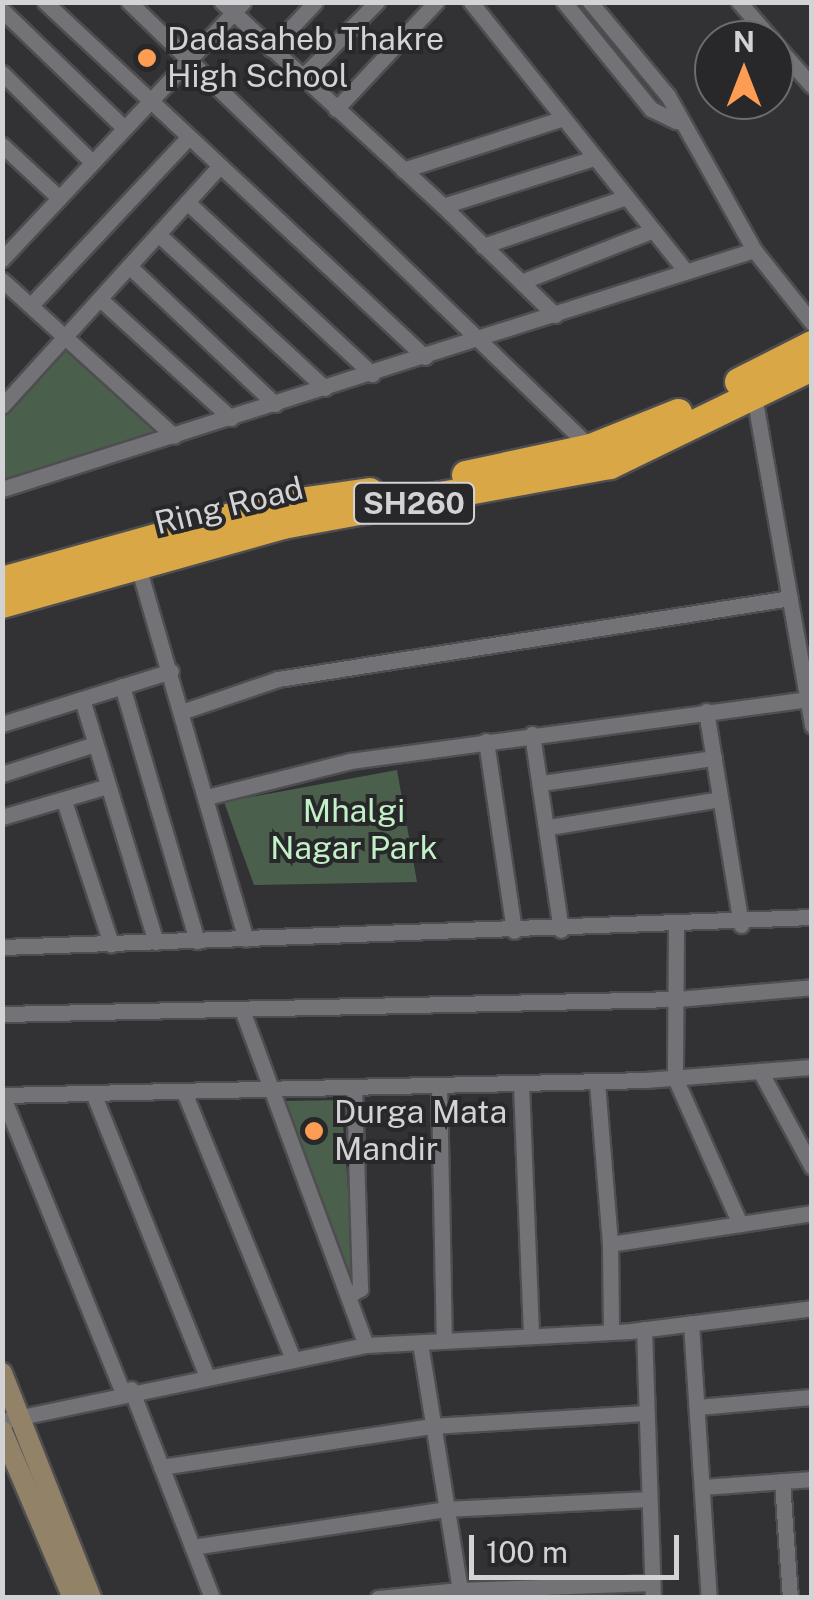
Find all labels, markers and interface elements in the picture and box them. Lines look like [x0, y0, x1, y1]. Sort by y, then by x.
north arrow [694, 20, 794, 120]
place label: Dadasaheb Thakre High School [167, 21, 444, 96]
text: N [733, 25, 755, 58]
marker: Dadasaheb Thakre High School [136, 47, 158, 69]
street label: Ring Road [151, 469, 307, 543]
road number: SH260 [352, 478, 476, 528]
park label: Mhalgi Nagar Park [270, 793, 438, 868]
place label: Durga Mata Mandir [334, 1094, 507, 1169]
marker: Durga Mata Mandir [303, 1120, 325, 1142]
scale bar [474, 1515, 684, 1577]
text: 100 m [486, 1534, 568, 1570]

